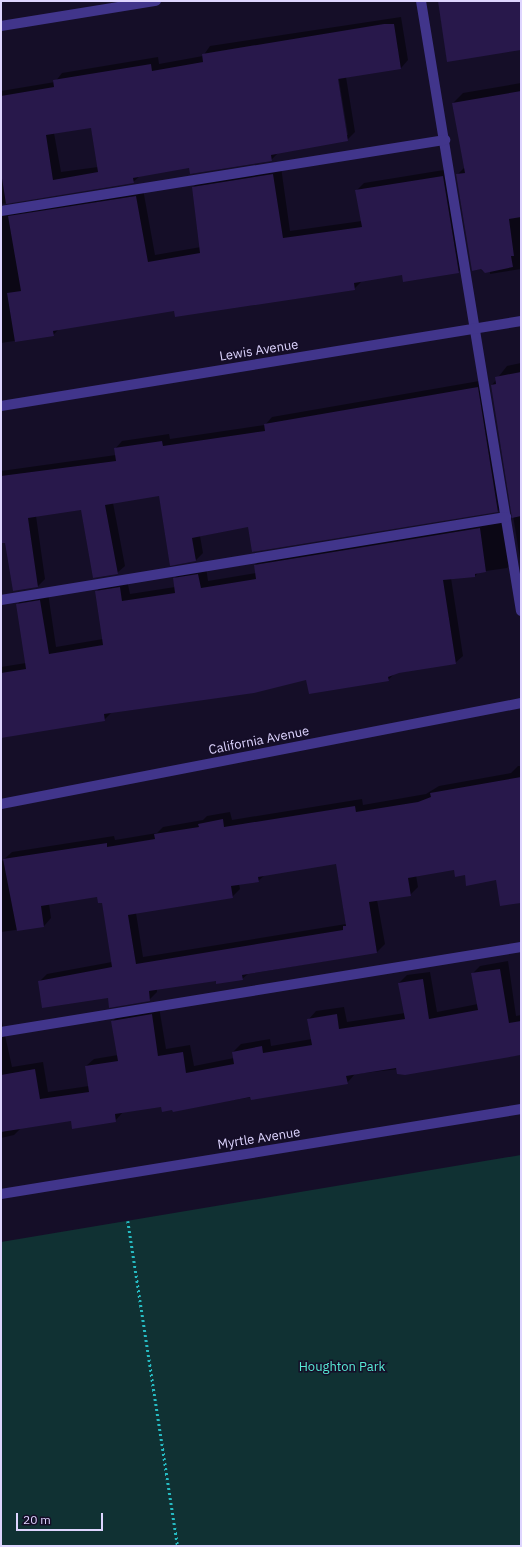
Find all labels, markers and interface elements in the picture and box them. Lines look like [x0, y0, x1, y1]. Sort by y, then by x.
street label: Lewis Avenue [219, 337, 299, 365]
street label: California Avenue [207, 724, 311, 758]
street label: Myrtle Avenue [217, 1125, 301, 1153]
park label: Houghton Park [299, 1359, 385, 1375]
scale bar [18, 1505, 105, 1531]
text: 20 m [23, 1512, 51, 1527]

